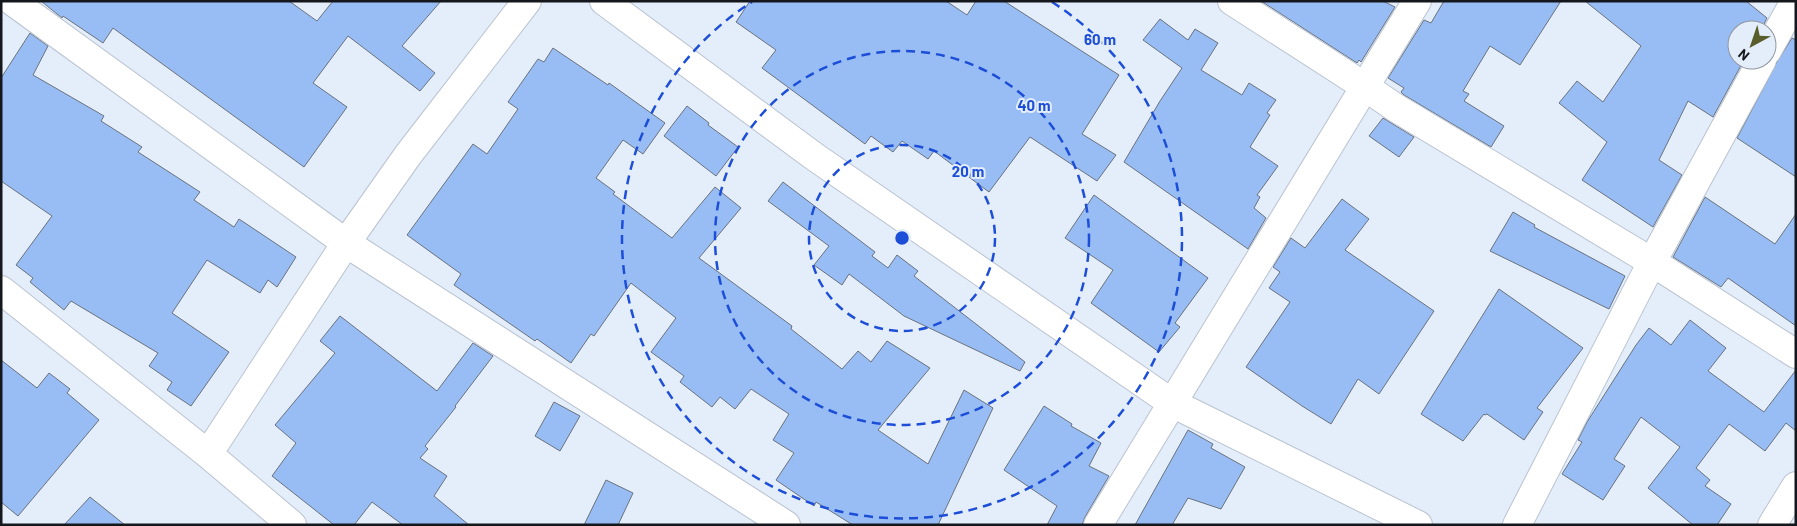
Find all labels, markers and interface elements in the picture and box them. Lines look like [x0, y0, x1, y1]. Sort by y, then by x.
north arrow [1727, 20, 1777, 70]
text: 60 m [1084, 30, 1116, 48]
text: N [1734, 46, 1752, 65]
text: 40 m [1017, 96, 1051, 114]
text: 20 m [952, 162, 984, 180]
centre of rings [893, 229, 911, 247]

